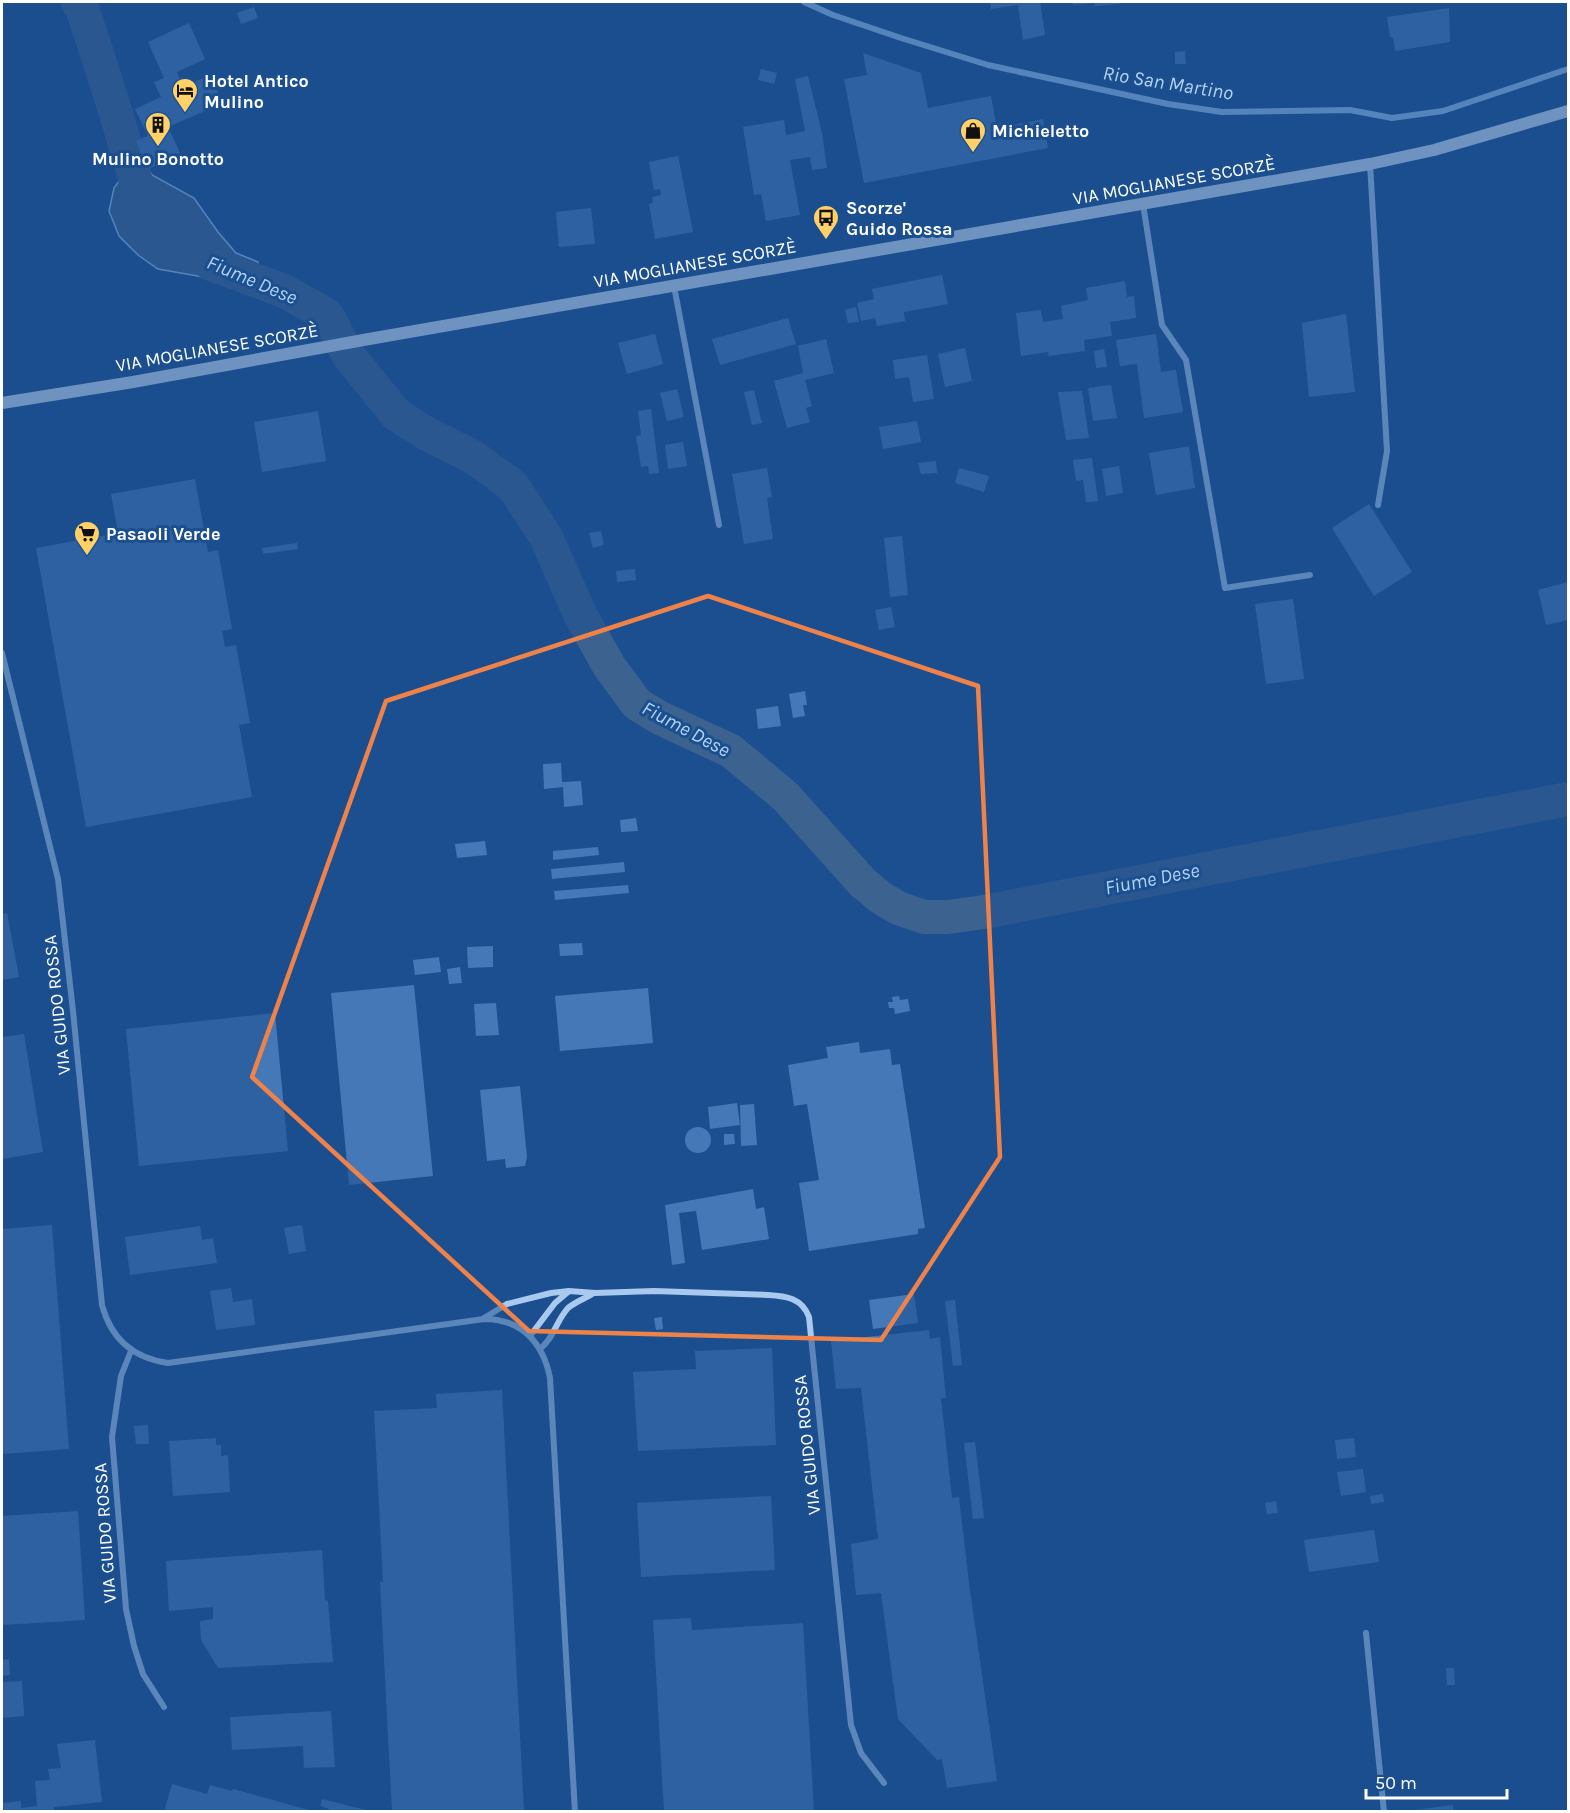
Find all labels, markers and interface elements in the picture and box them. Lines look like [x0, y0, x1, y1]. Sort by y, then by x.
water label: Rio San Martino [1101, 61, 1235, 105]
place label: Hotel Antico Mulino [204, 70, 309, 113]
hotel icon: Hotel Antico Mulino [170, 76, 200, 114]
building icon: Mulino Bonotto [143, 110, 173, 148]
shop icon: Michieletto [958, 116, 988, 154]
place label: Michieletto [992, 120, 1089, 142]
place label: Mulino Bonotto [92, 148, 224, 170]
street label: VIA MOGLIANESE SCORZÈ [1071, 151, 1277, 210]
place label: Scorze' Guido Rossa [846, 197, 952, 240]
bus stop icon: Scorze' Guido Rossa [811, 203, 841, 241]
street label: VIA MOGLIANESE SCORZÈ [592, 234, 798, 293]
water label: Fiume Dese [203, 251, 301, 309]
street label: VIA MOGLIANESE SCORZÈ [114, 318, 320, 377]
supermarket icon: Pasaoli Verde [72, 519, 102, 557]
place label: Pasaoli Verde [106, 523, 220, 545]
water label: Fiume Dese [638, 696, 734, 762]
water label: Fiume Dese [1103, 859, 1201, 899]
street label: VIA GUIDO ROSSA [39, 934, 75, 1076]
street label: VIA GUIDO ROSSA [789, 1374, 825, 1516]
street label: VIA GUIDO ROSSA [89, 1462, 121, 1604]
scale bar [1366, 1762, 1507, 1800]
text: 50 m [1375, 1772, 1417, 1794]

